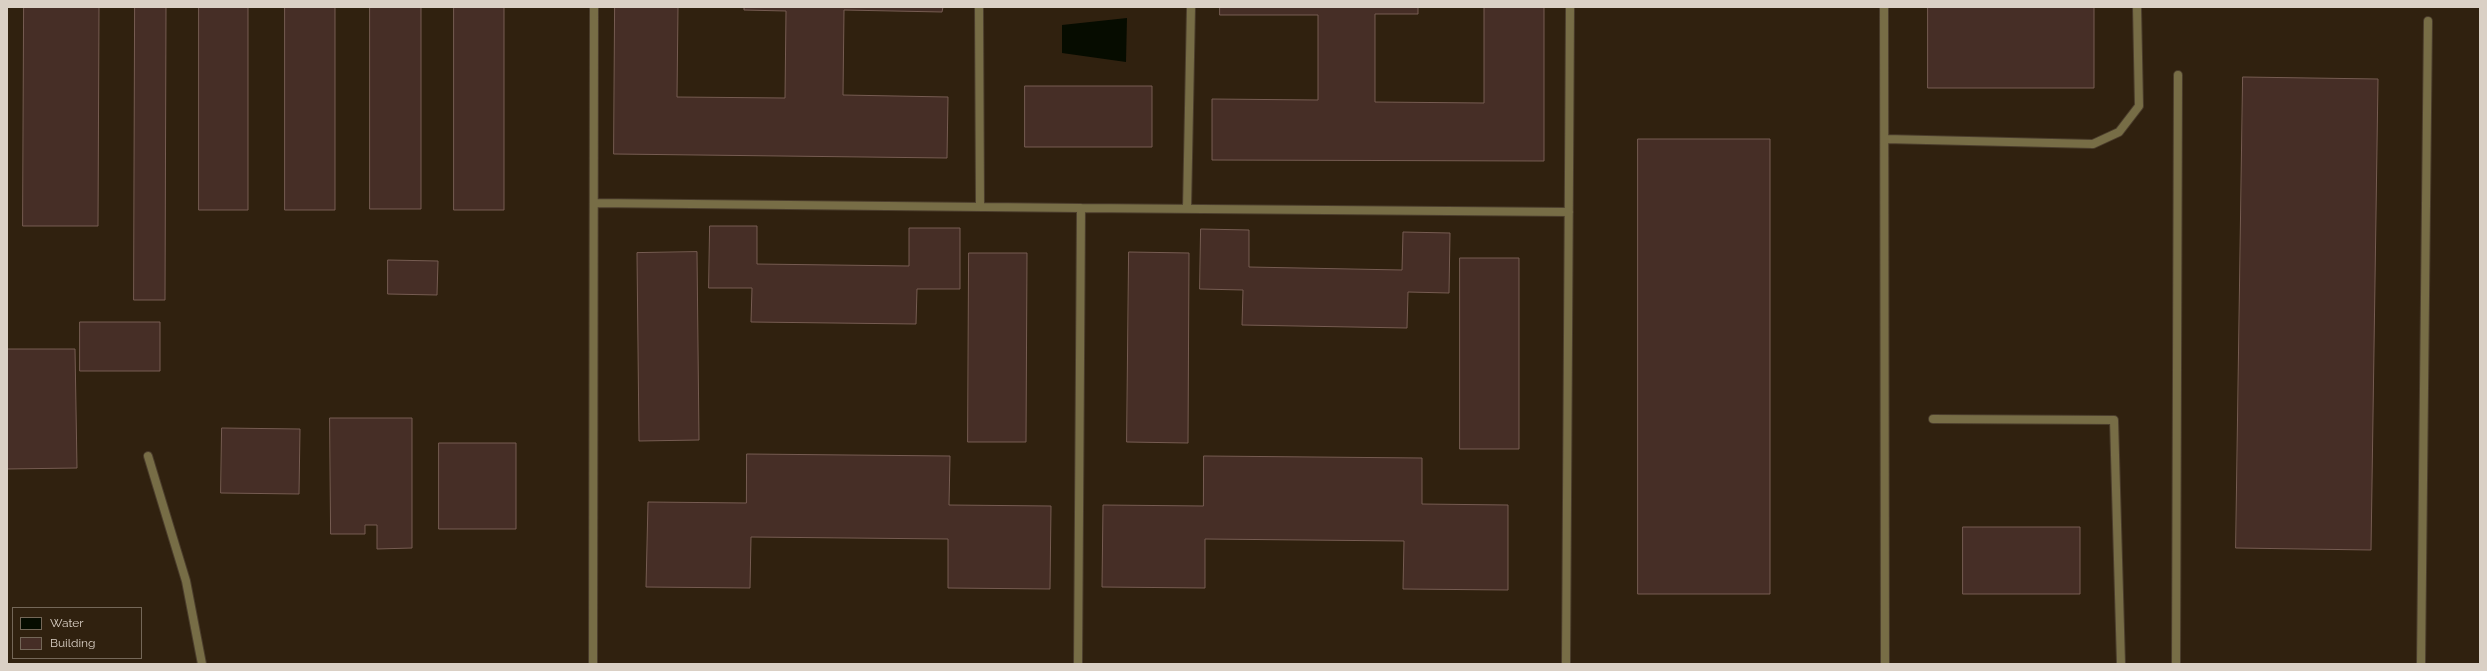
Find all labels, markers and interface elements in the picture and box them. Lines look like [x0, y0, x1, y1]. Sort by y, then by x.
legend [12, 607, 142, 659]
text: Water [50, 616, 84, 630]
text: Building [50, 636, 96, 650]

